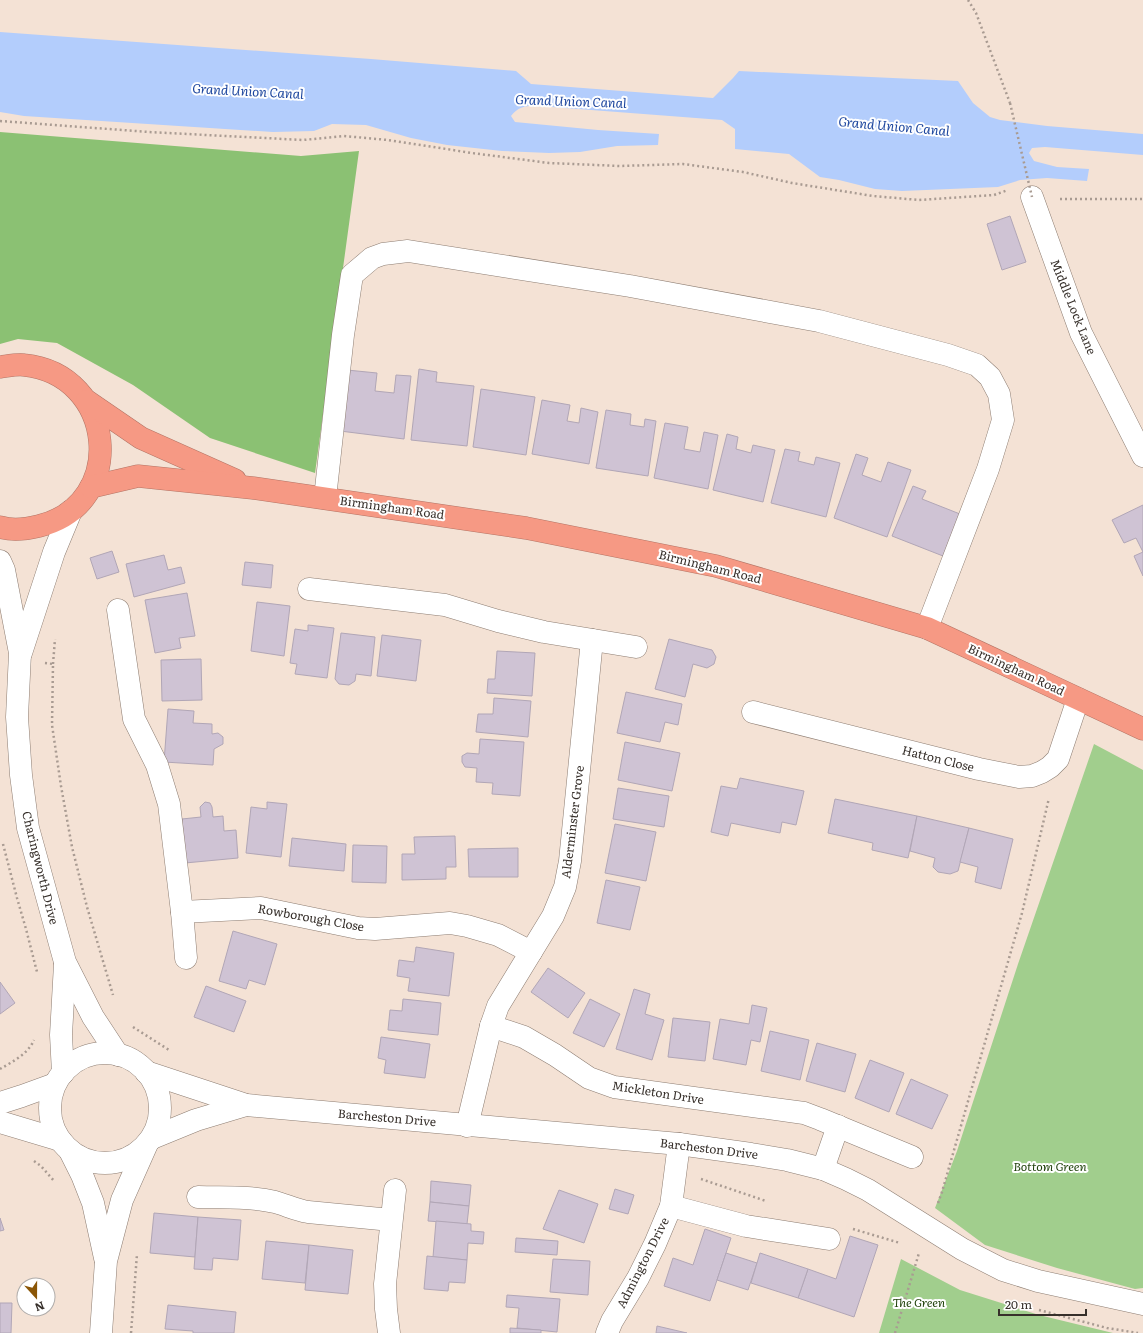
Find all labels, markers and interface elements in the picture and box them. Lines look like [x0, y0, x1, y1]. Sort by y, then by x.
water label: Grand Union Canal [192, 78, 305, 103]
water label: Grand Union Canal [515, 89, 627, 112]
water label: Grand Union Canal [838, 111, 951, 140]
street label: Middle Lock Lane [1047, 256, 1101, 357]
street label: Birmingham Road [339, 491, 446, 523]
street label: Birmingham Road [657, 545, 764, 588]
street label: Birmingham Road [965, 639, 1068, 700]
street label: Hatton Close [900, 740, 976, 776]
street label: Alderminster Grove [556, 764, 588, 880]
street label: Charingworth Drive [18, 809, 64, 926]
street label: Rowborough Close [257, 899, 366, 935]
street label: Mickleton Drive [611, 1076, 705, 1108]
street label: Barcheston Drive [337, 1104, 437, 1130]
street label: Barcheston Drive [659, 1133, 759, 1163]
park label: Bottom Green [1013, 1157, 1087, 1175]
street label: Admington Drive [611, 1214, 673, 1311]
north arrow [16, 1277, 56, 1317]
scale bar [999, 1291, 1086, 1317]
park label: The Green [893, 1293, 945, 1311]
text: 20 m [1005, 1295, 1032, 1313]
text: N [33, 1298, 47, 1316]

